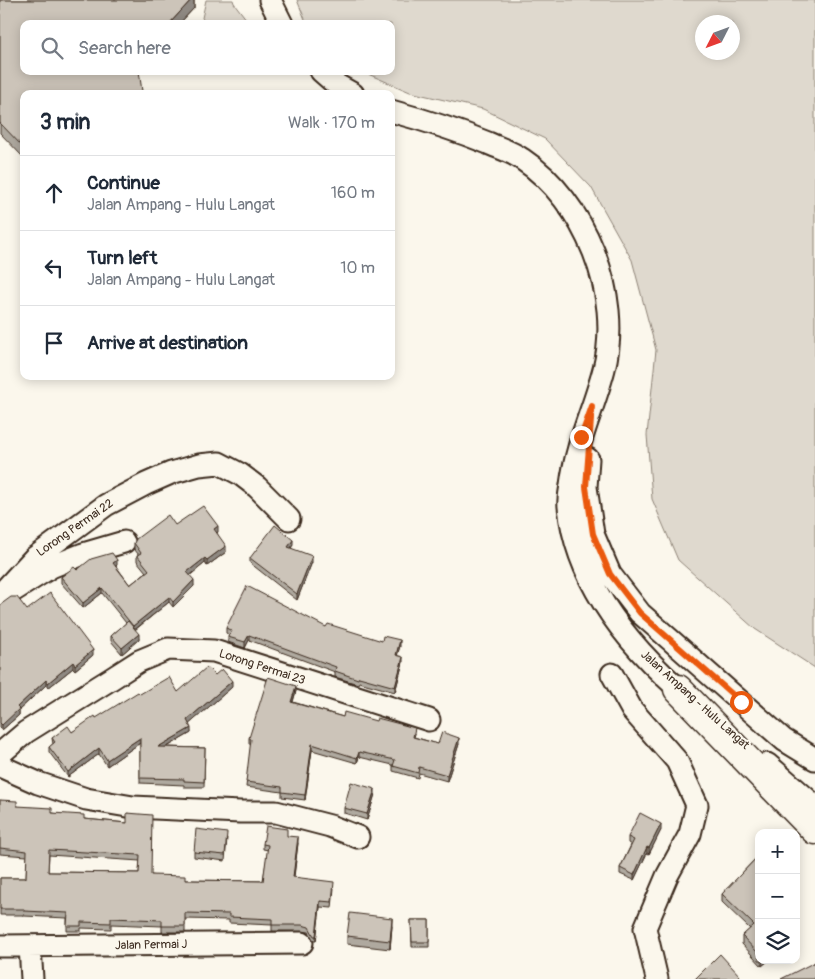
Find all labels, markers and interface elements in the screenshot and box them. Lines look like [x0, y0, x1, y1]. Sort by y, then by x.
north arrow [695, 15, 740, 60]
search box [20, 20, 395, 75]
icon: search [38, 34, 66, 62]
text: Search here [78, 36, 171, 60]
text: 3 min [40, 109, 90, 136]
text: Walk · 170 m [288, 113, 375, 133]
text: Continue [87, 171, 160, 195]
icon: ahead [40, 179, 68, 207]
text: 160 m [331, 183, 375, 203]
text: Jalan Ampang - Hulu Langat [87, 195, 275, 215]
text: Turn left [87, 246, 157, 270]
icon: left [40, 254, 68, 282]
text: 10 m [340, 258, 375, 278]
text: Jalan Ampang - Hulu Langat [87, 270, 275, 290]
icon: arrive [40, 329, 68, 357]
text: Arrive at destination [87, 331, 248, 355]
route end [570, 426, 593, 449]
street label: Lorong Permai 22 [34, 496, 116, 560]
street label: Lorong Permai 23 [217, 646, 307, 688]
street label: Jalan Ampang - Hulu Langat [638, 647, 753, 753]
route start [730, 691, 753, 714]
map controls [755, 829, 800, 964]
button: + [755, 829, 800, 874]
button: − [755, 874, 800, 919]
button: layers [755, 919, 800, 964]
street label: Jalan Permai J [115, 937, 188, 953]

